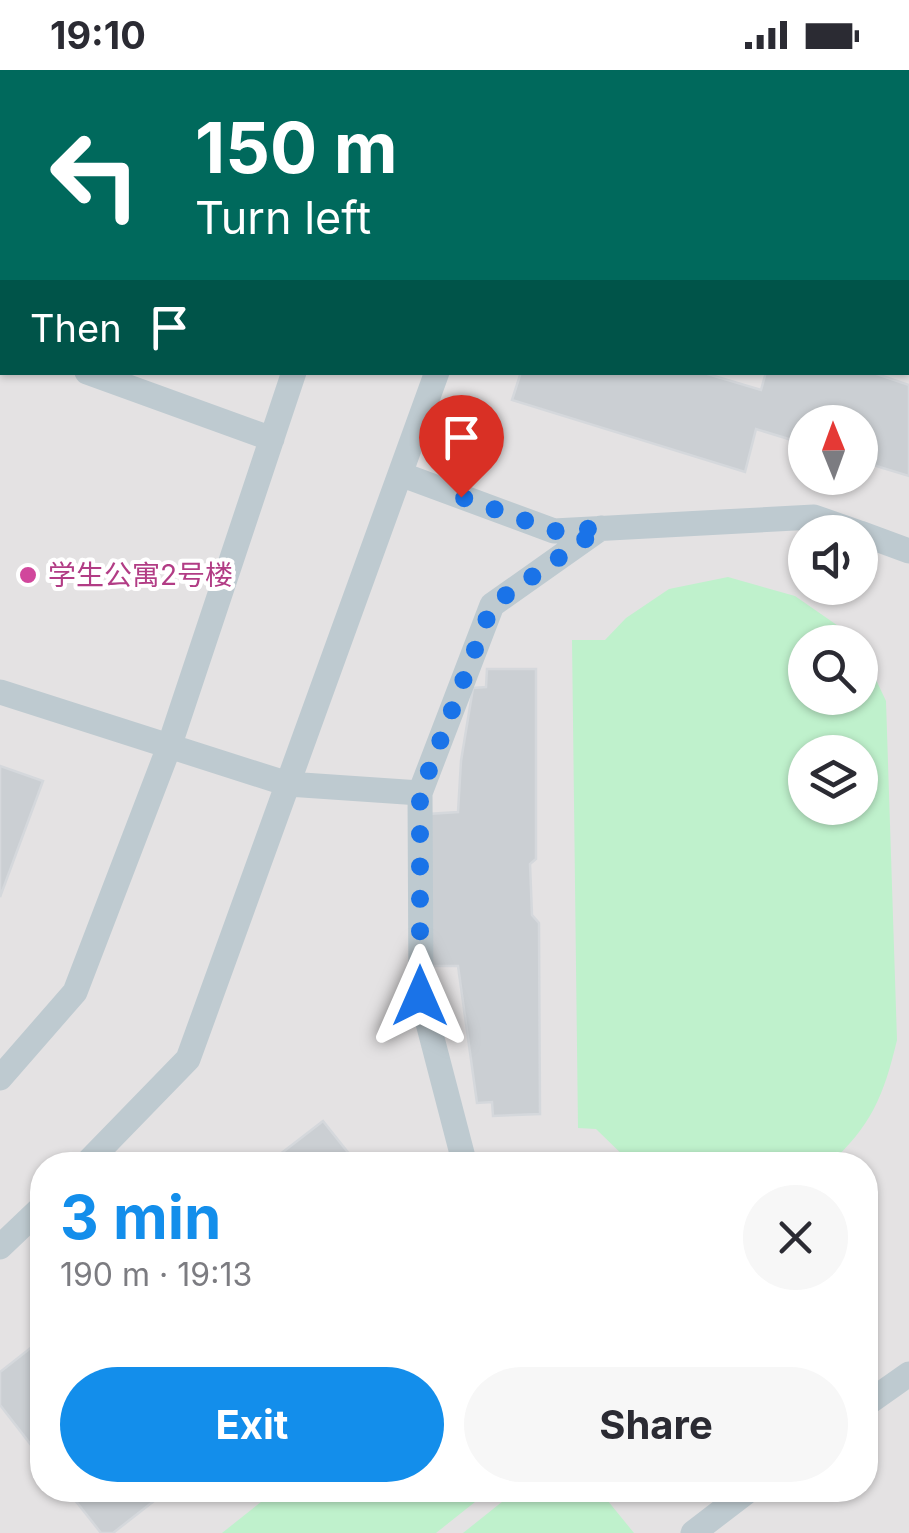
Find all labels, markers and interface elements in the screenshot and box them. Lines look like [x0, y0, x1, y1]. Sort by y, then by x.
text: 19:10 [50, 12, 146, 58]
text: 150 m [195, 105, 398, 190]
icon: left [30, 110, 160, 240]
text: Turn left [195, 190, 371, 245]
icon: arrive [142, 300, 197, 355]
text: Then [30, 305, 122, 351]
pin [419, 395, 504, 498]
north arrow [788, 405, 878, 495]
map controls [788, 405, 878, 825]
icon: arrive [434, 410, 489, 465]
button: sound [788, 515, 878, 605]
place label: 学生公寓2号楼 [48, 558, 233, 592]
marker: 学生公寓2号楼 [17, 564, 39, 586]
button: search [788, 625, 878, 715]
button: layers [788, 735, 878, 825]
position arrow [368, 944, 472, 1048]
text: 3 min [60, 1181, 221, 1253]
button: close [743, 1185, 848, 1290]
text: 190 m · 19:13 [60, 1255, 252, 1294]
button: Exit [60, 1367, 444, 1482]
button: Share [464, 1367, 848, 1482]

